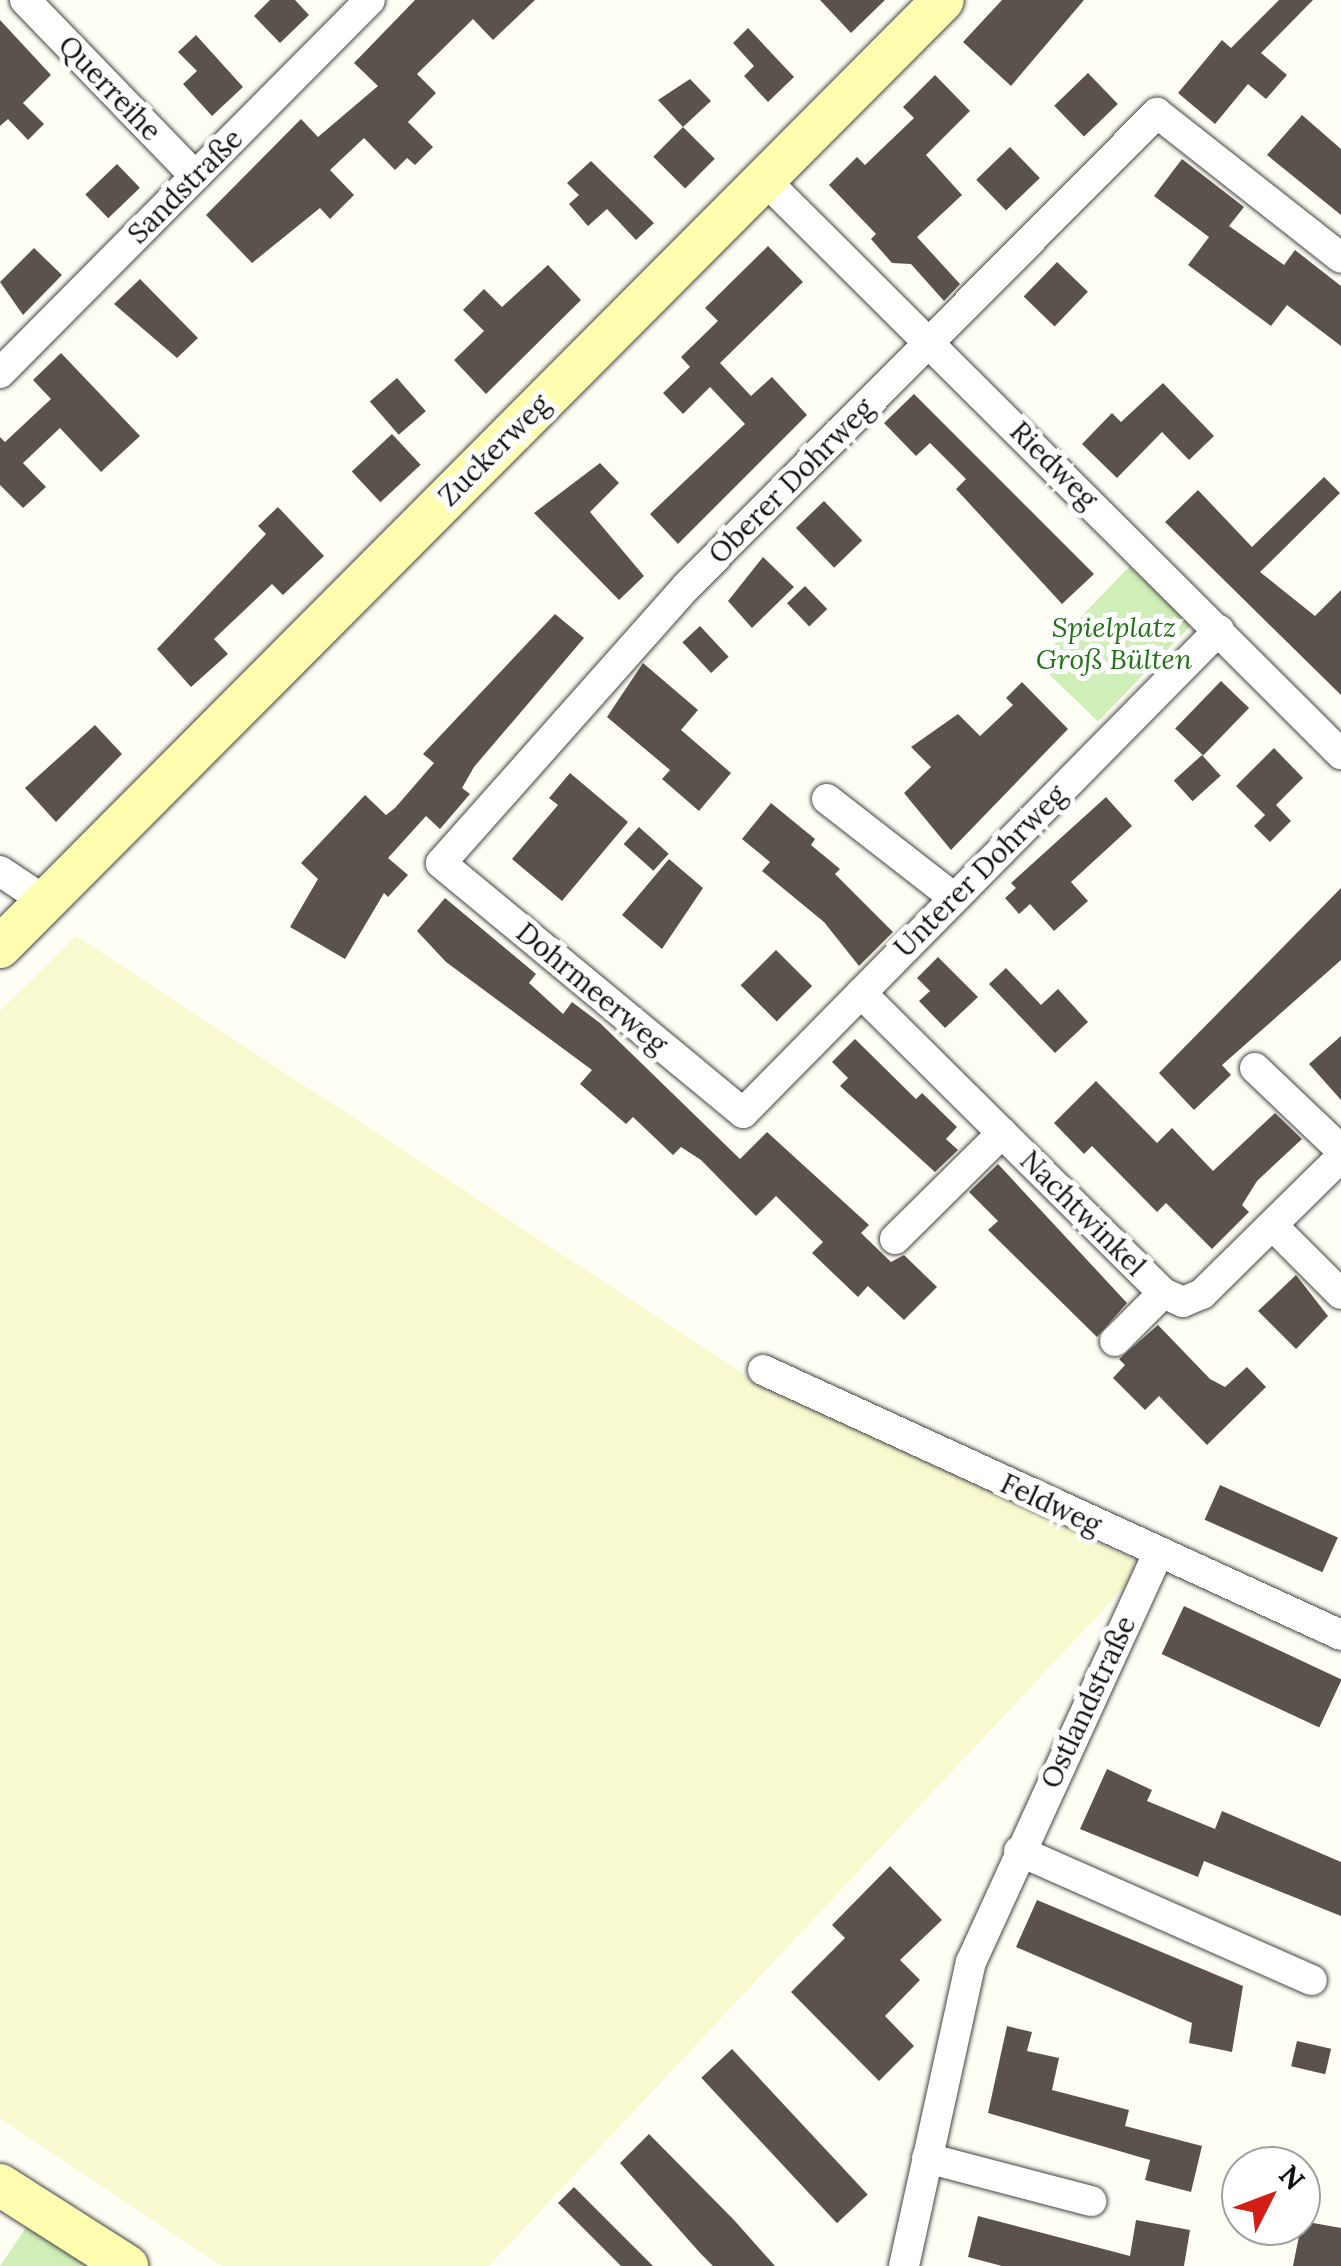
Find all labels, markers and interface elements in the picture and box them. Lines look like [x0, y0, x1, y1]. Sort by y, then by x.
street label: Querreihe [52, 28, 168, 148]
street label: Sandstraße [121, 122, 249, 250]
street label: Zuckerweg [431, 387, 557, 513]
street label: Oberer Dohrweg [702, 392, 880, 570]
street label: Riedweg [1003, 414, 1105, 516]
park label: Spielplatz Groß Bülten [1036, 610, 1192, 676]
street label: Unterer Dohrweg [887, 778, 1073, 964]
street label: Dohrmeerweg [510, 915, 674, 1061]
street label: Nachtwinkel [1013, 1143, 1153, 1283]
street label: Feldweg [995, 1466, 1107, 1542]
street label: Ostlandstraße [1033, 1610, 1143, 1794]
north arrow [1221, 2146, 1321, 2246]
text: N [1271, 2157, 1312, 2197]

